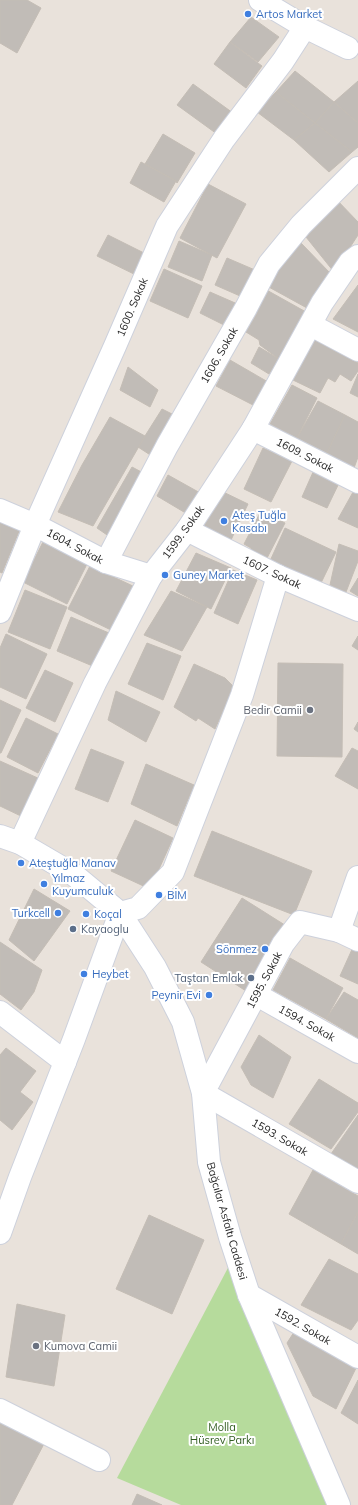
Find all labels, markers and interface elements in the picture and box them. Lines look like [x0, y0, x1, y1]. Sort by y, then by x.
place label: Artos Market [256, 7, 322, 21]
marker: Artos Market [243, 9, 253, 19]
street label: 1600. Sokak [113, 275, 151, 339]
street label: 1606. Sokak [197, 324, 241, 386]
street label: 1609. Sokak [274, 435, 336, 476]
street label: 1599. Sokak [159, 502, 207, 562]
place label: Ateş Tuğla Kasabı [232, 508, 286, 535]
marker: Ateş Tuğla Kasabı [219, 516, 229, 526]
street label: 1604. Sokak [44, 525, 106, 567]
street label: 1607. Sokak [241, 552, 304, 592]
place label: Guney Market [173, 568, 244, 582]
marker: Guney Market [160, 570, 170, 580]
place label: Bedir Camii [244, 703, 302, 717]
marker: Bedir Camii [305, 705, 315, 715]
place label: Ateştuğla Manav [29, 856, 116, 870]
marker: Ateştuğla Manav [16, 858, 26, 868]
place label: Yılmaz Kuyumculuk [51, 871, 114, 898]
marker: Yılmaz Kuyumculuk [39, 879, 49, 889]
place label: BİM [167, 888, 187, 902]
marker: BİM [154, 890, 164, 900]
place label: Turkcell [12, 906, 50, 920]
place label: Koçal [94, 907, 122, 921]
marker: Turkcell [53, 908, 63, 918]
marker: Koçal [81, 909, 91, 919]
place label: Kayaoglu [81, 922, 129, 936]
marker: Kayaoglu [68, 924, 78, 934]
place label: Sönmez [216, 942, 257, 956]
marker: Sönmez [260, 944, 270, 954]
street label: 1595. Sokak [243, 949, 285, 1011]
place label: Heybet [92, 967, 129, 981]
marker: Heybet [79, 969, 89, 979]
place label: Taştan Emlak [174, 971, 243, 985]
marker: Taştan Emlak [246, 973, 256, 983]
place label: Peynir Evi [152, 988, 201, 1002]
marker: Peynir Evi [204, 990, 214, 1000]
street label: 1594. Sokak [276, 1002, 338, 1045]
street label: 1593. Sokak [249, 1115, 311, 1159]
street label: Bağcılar Asfaltı Caddesi [203, 1161, 251, 1281]
street label: 1592. Sokak [272, 1304, 334, 1348]
place label: Kumova Camii [44, 1339, 117, 1353]
marker: Kumova Camii [31, 1341, 41, 1351]
park label: Molla Hüsrev Parkı [190, 1420, 254, 1447]

